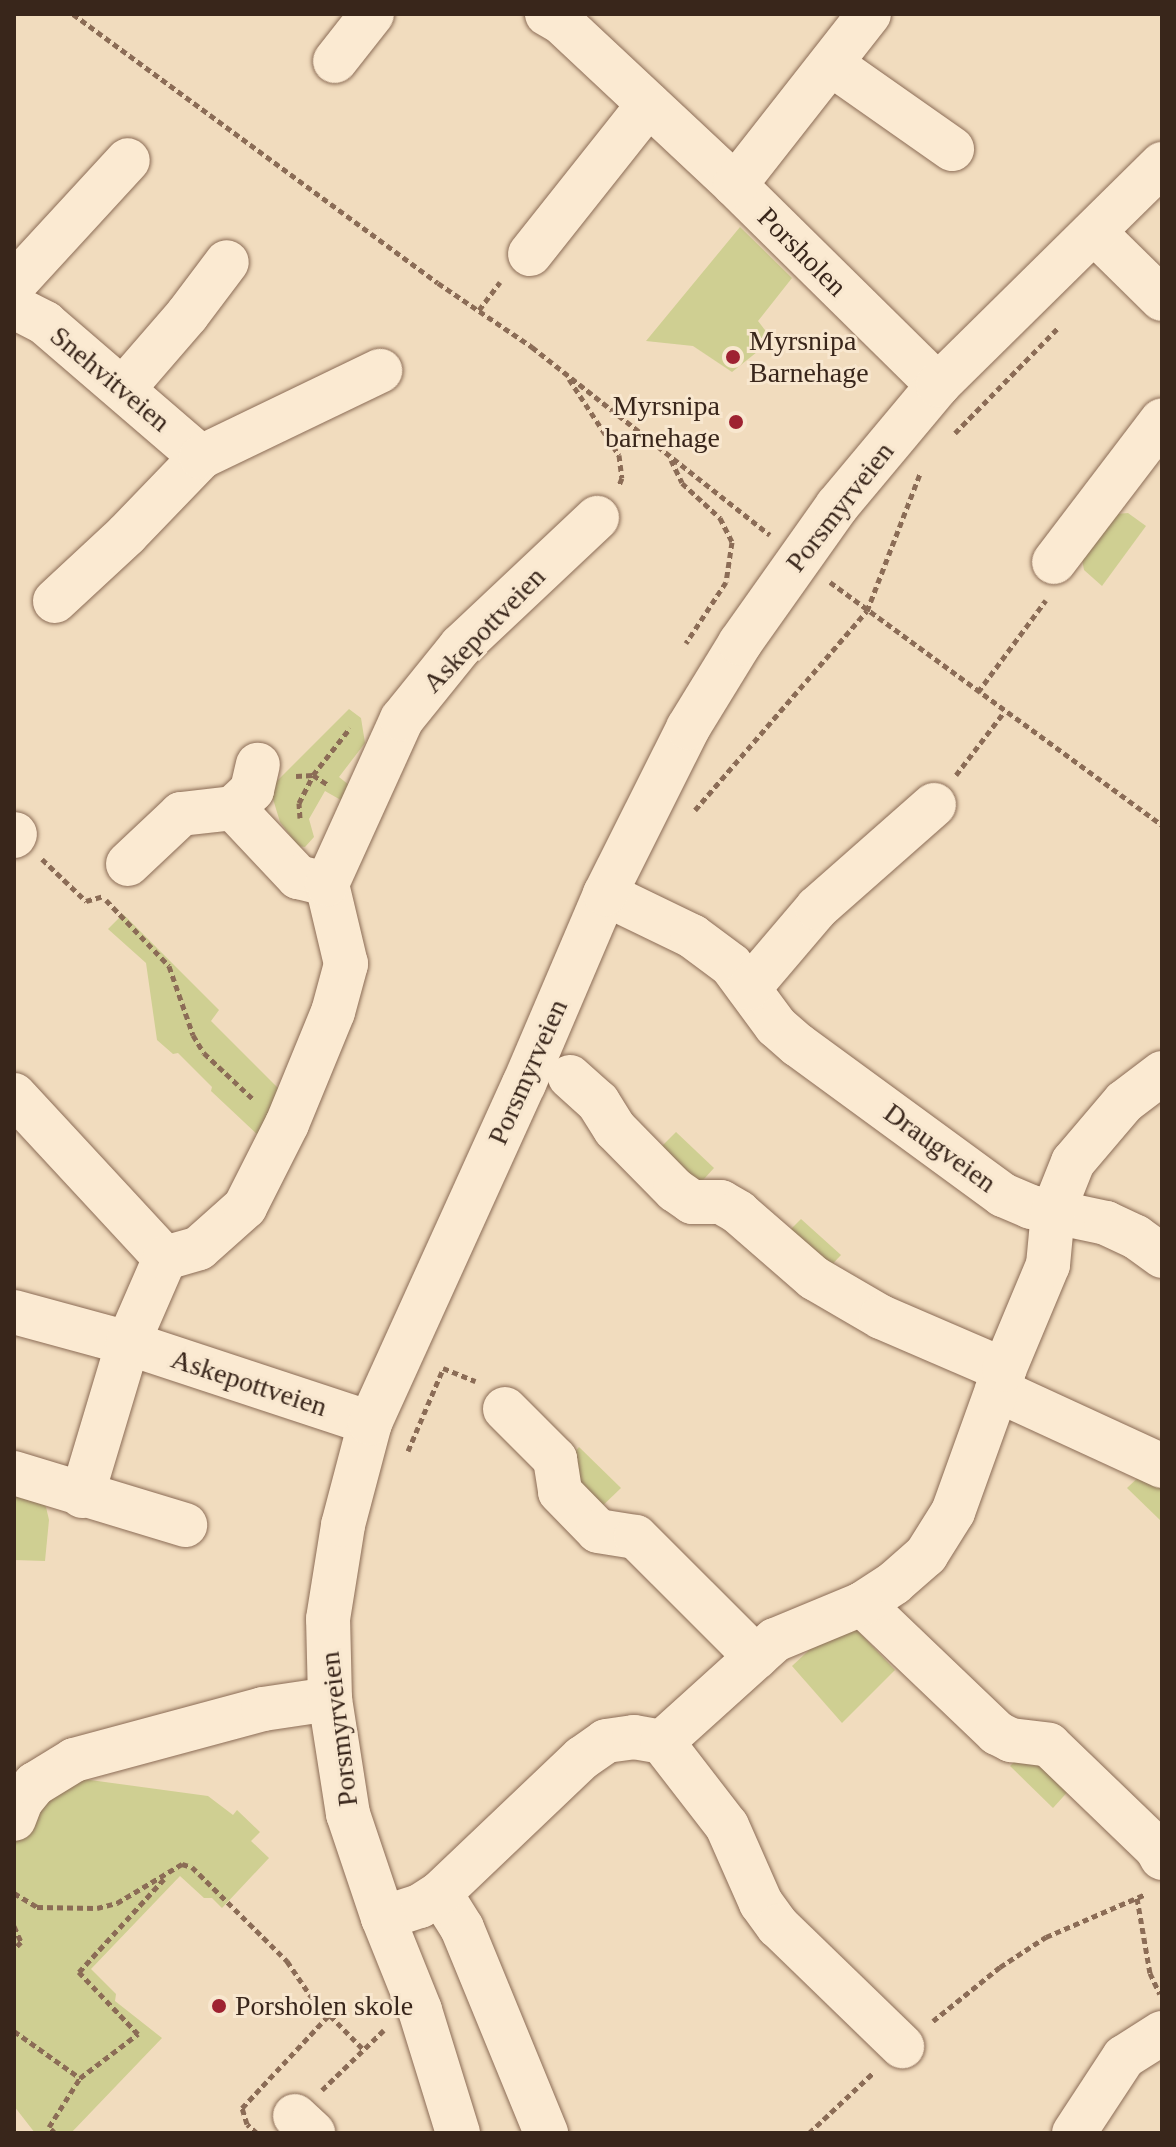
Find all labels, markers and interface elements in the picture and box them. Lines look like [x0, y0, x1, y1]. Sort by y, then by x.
street label: Porsholen [751, 201, 853, 303]
street label: Snehvitveien [43, 319, 177, 439]
place label: Myrsnipa Barnehage [749, 324, 869, 390]
marker: Myrsnipa Barnehage [724, 348, 742, 366]
place label: Myrsnipa barnehage [605, 389, 720, 455]
marker: Myrsnipa barnehage [727, 413, 745, 431]
street label: Porsmyrveien [779, 435, 901, 579]
street label: Askepottveien [416, 560, 552, 700]
street label: Porsmyrveien [481, 994, 575, 1150]
street label: Draugveien [877, 1096, 1003, 1200]
street label: Askepottveien [167, 1342, 331, 1424]
street label: Porsmyrveien [313, 1650, 365, 1808]
place label: Porsholen skole [235, 1989, 413, 2023]
marker: Porsholen skole [210, 1997, 228, 2015]

